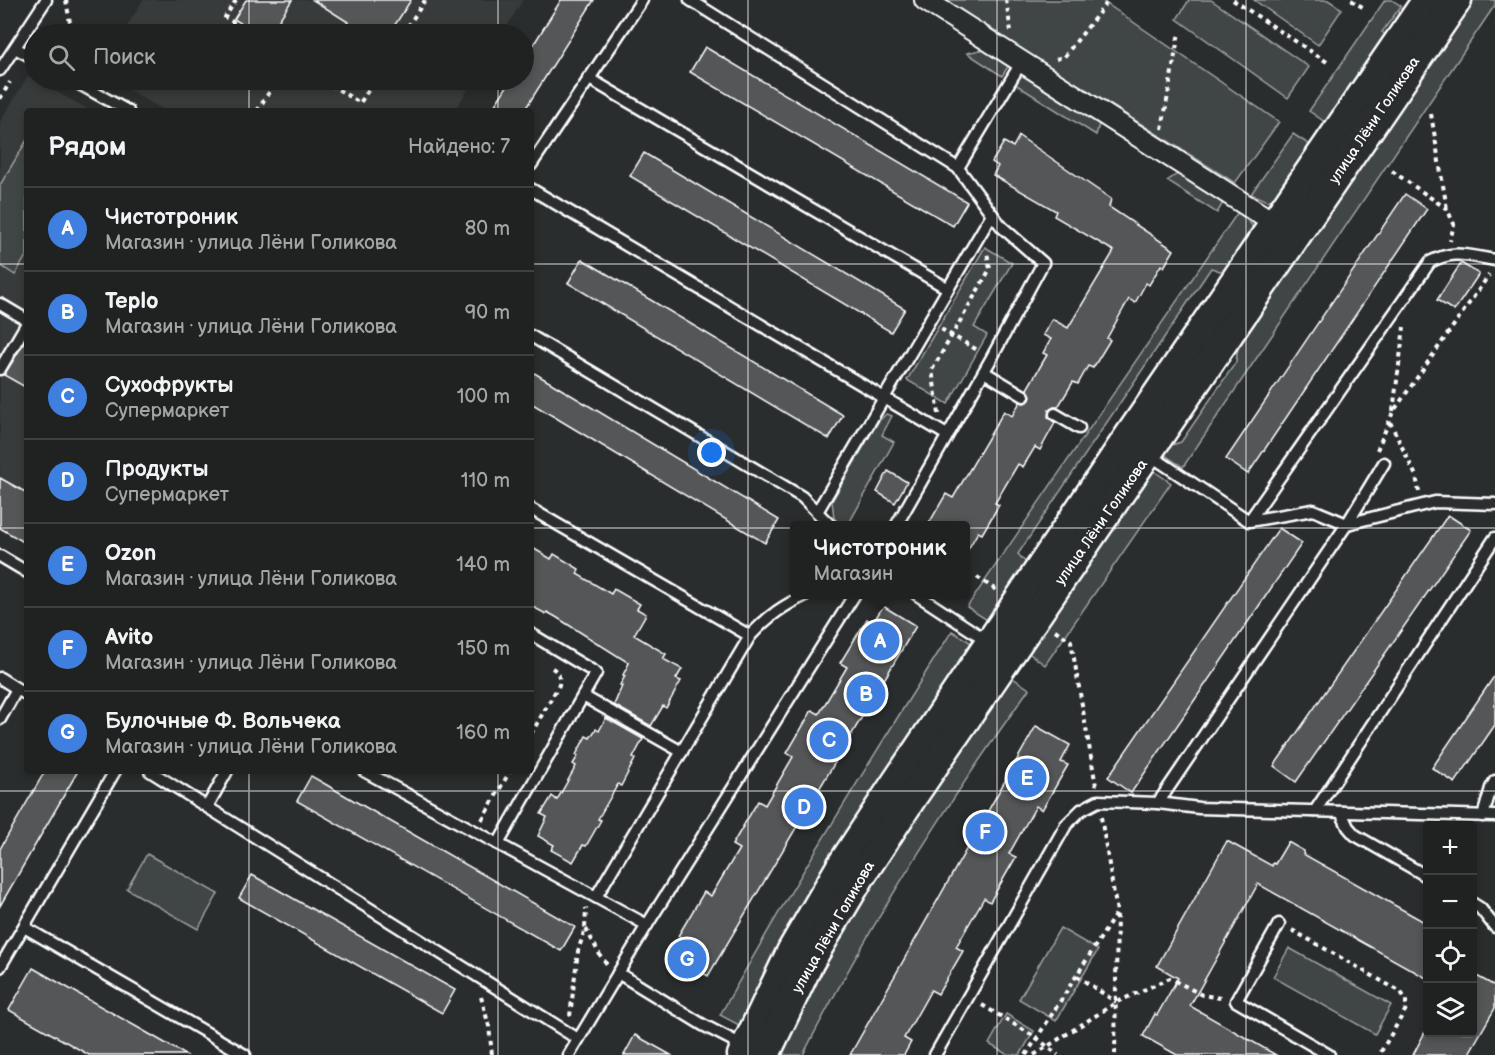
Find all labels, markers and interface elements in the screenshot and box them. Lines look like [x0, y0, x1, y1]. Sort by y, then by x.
search box [24, 24, 534, 90]
icon: search [45, 41, 78, 74]
text: Поиск [93, 44, 156, 71]
street label: улица Лёни Голикова [1325, 53, 1424, 188]
text: Рядом [48, 132, 126, 163]
text: Найдено: 7 [408, 135, 510, 159]
text: Чистотроник [105, 204, 238, 231]
text: A [61, 217, 74, 241]
text: 80 m [465, 217, 510, 241]
text: Магазин · улица Лёни Голикова [105, 231, 397, 255]
text: Teplo [105, 288, 158, 315]
text: B [60, 301, 75, 325]
text: 90 m [465, 301, 510, 325]
text: Магазин · улица Лёни Голикова [105, 315, 397, 339]
text: Сухофрукты [105, 372, 234, 399]
text: C [60, 385, 75, 409]
text: 100 m [457, 385, 510, 409]
text: Супермаркет [105, 399, 229, 423]
your location [697, 438, 726, 467]
text: Продукты [105, 456, 209, 483]
street label: улица Лёни Голикова [1051, 456, 1152, 589]
text: D [61, 469, 74, 493]
text: 110 m [461, 469, 510, 493]
text: Супермаркет [105, 483, 229, 507]
popup [790, 521, 970, 599]
text: Чистотроник [814, 535, 946, 562]
text: Ozon [105, 540, 156, 567]
text: E [61, 553, 74, 577]
text: 140 m [456, 553, 510, 577]
text: Магазин [814, 562, 893, 586]
text: Магазин · улица Лёни Голикова [105, 567, 397, 591]
pin: A [860, 618, 900, 664]
text: Avito [105, 624, 153, 651]
text: F [61, 637, 74, 661]
text: 150 m [457, 637, 510, 661]
text: Магазин · улица Лёни Голикова [105, 651, 397, 675]
pin: B [846, 672, 886, 716]
text: Булочные Ф. Вольчека [105, 708, 341, 735]
pin: C [810, 718, 848, 762]
text: G [60, 721, 75, 745]
text: 160 m [456, 721, 510, 745]
text: Магазин · улица Лёни Голикова [105, 735, 397, 759]
pin: E [1008, 756, 1046, 800]
pin: D [784, 784, 824, 830]
pin: F [966, 810, 1004, 854]
map controls [1423, 821, 1477, 1037]
button: + [1423, 821, 1477, 875]
street label: улица Лёни Голикова [788, 858, 879, 997]
button: − [1423, 875, 1477, 929]
button: locate [1423, 929, 1477, 983]
pin: G [668, 936, 706, 982]
button: layers [1423, 983, 1477, 1037]

